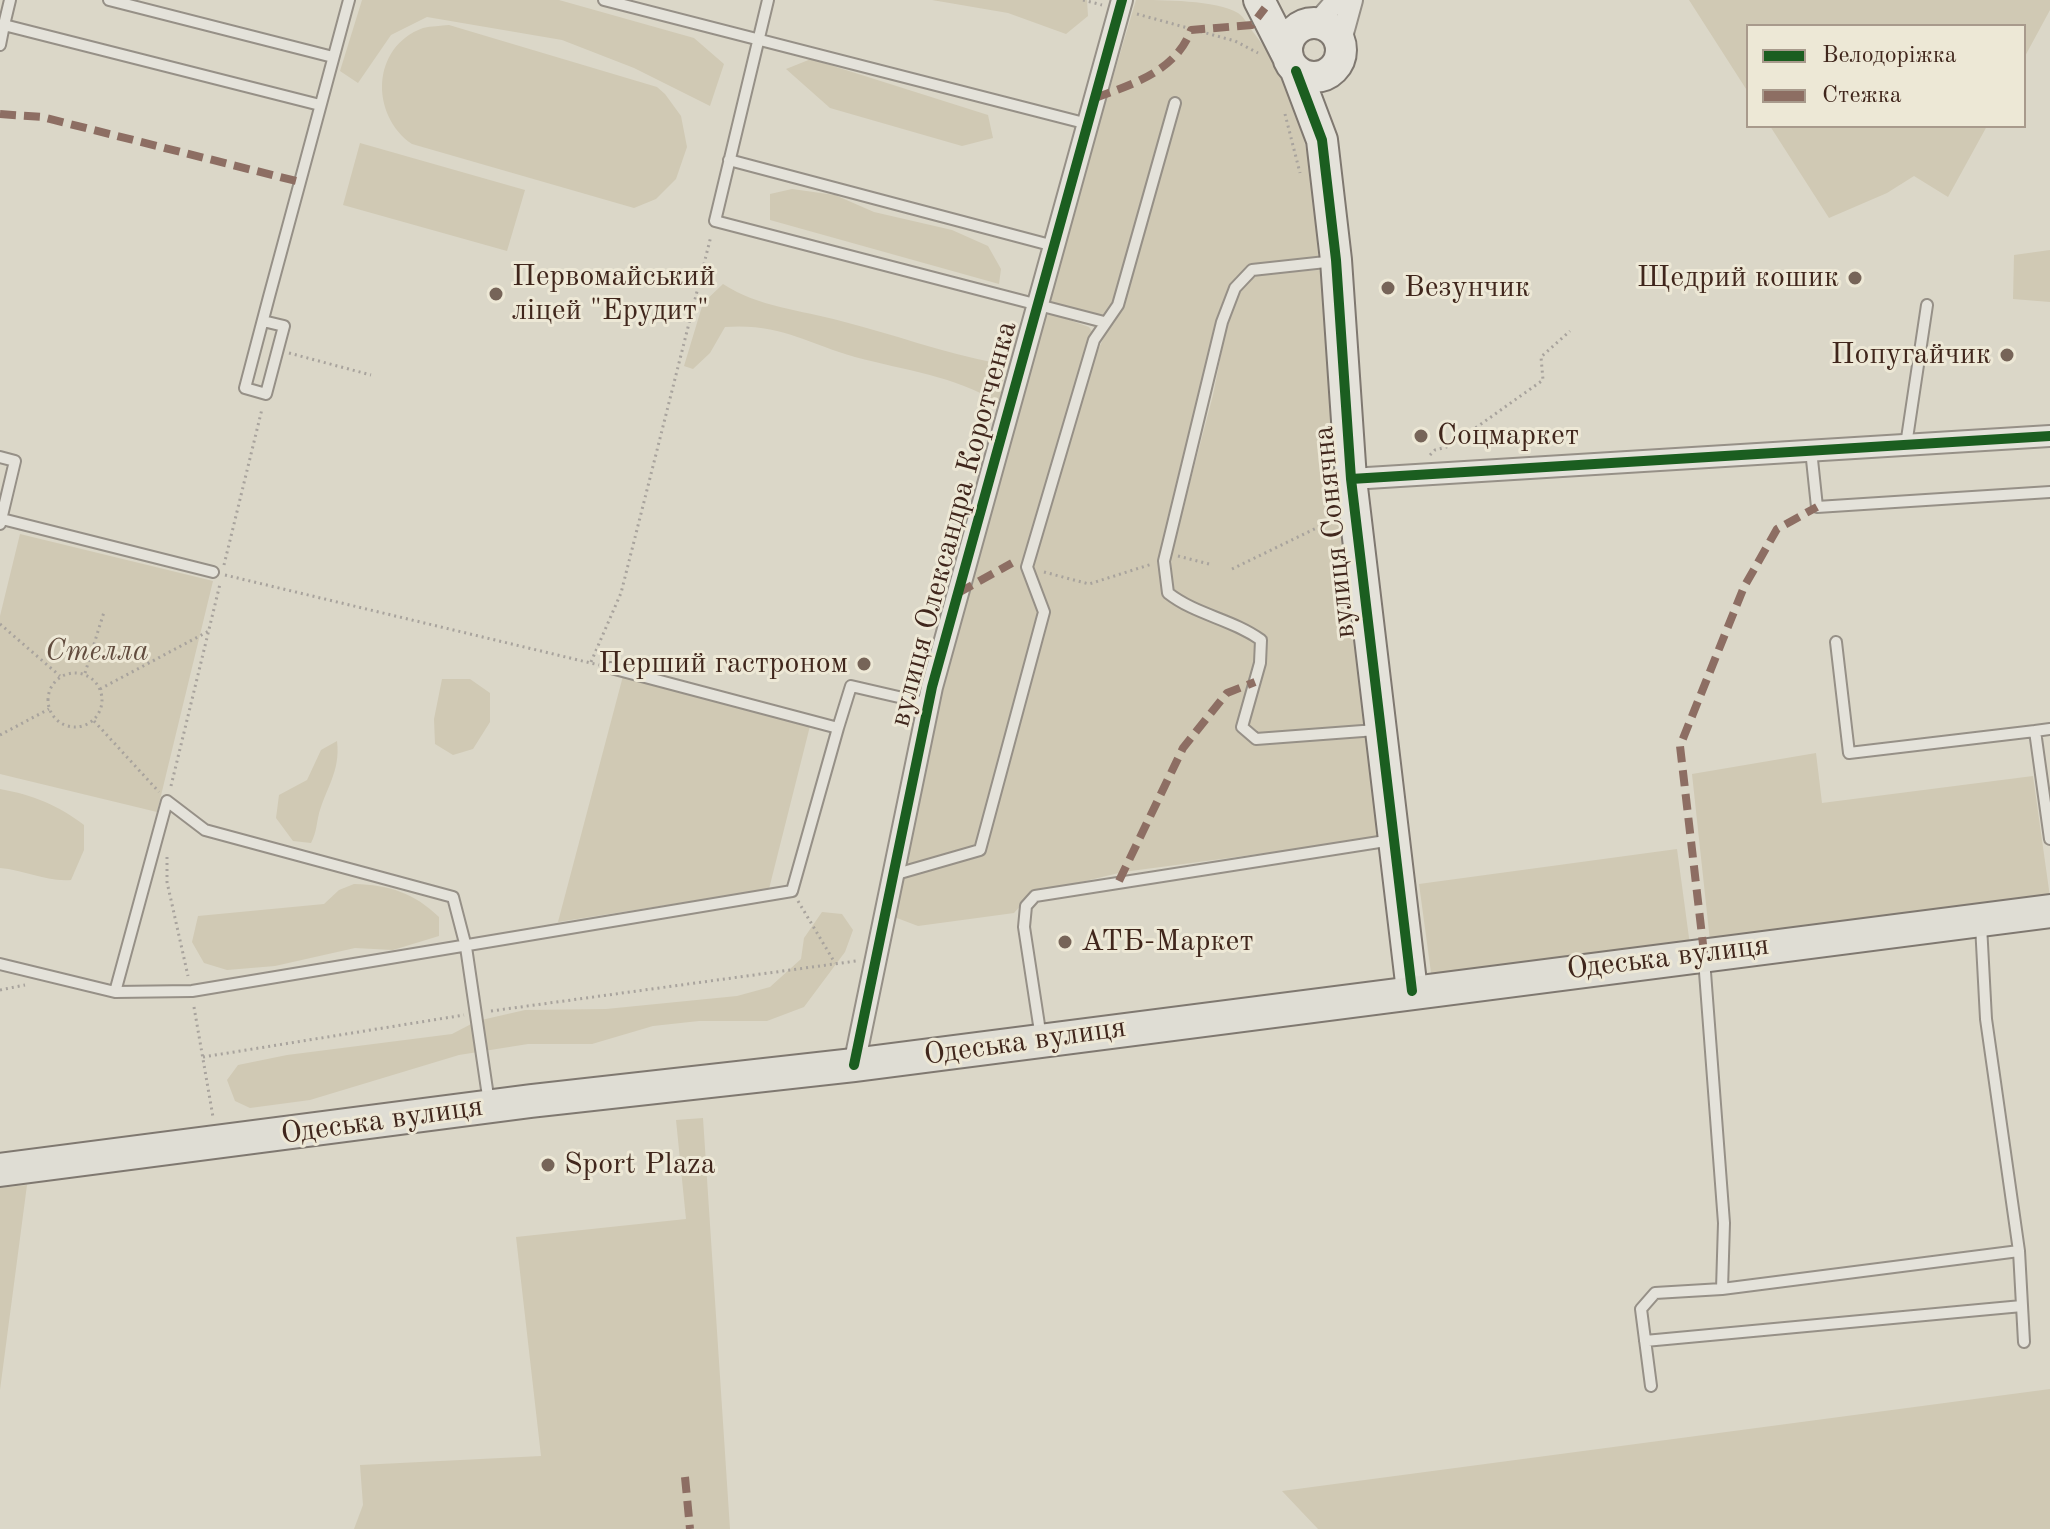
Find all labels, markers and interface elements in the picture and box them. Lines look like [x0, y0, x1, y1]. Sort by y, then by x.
legend [1746, 24, 2026, 128]
text: Велодоріжка [1822, 44, 1957, 68]
text: Стежка [1822, 84, 1902, 108]
place label: Первомайський ліцей "Ерудит" [512, 259, 715, 330]
place label: Щедрий кошик [1637, 260, 1839, 296]
marker: Щедрий кошик [1846, 269, 1864, 287]
place label: Везунчик [1404, 270, 1530, 306]
marker: Везунчик [1379, 279, 1397, 297]
marker: Первомайський ліцей "Ерудит" [487, 285, 505, 303]
street label: вулиця Олександра Коротченка [882, 317, 1026, 731]
place label: Попугайчик [1831, 337, 1991, 373]
marker: Попугайчик [1998, 346, 2016, 364]
place label: Соцмаркет [1437, 418, 1579, 454]
street label: вулиця Сонячна [1306, 424, 1364, 640]
marker: Соцмаркет [1412, 427, 1430, 445]
park label: Стелла [45, 634, 149, 670]
place label: Перший гастроном [598, 646, 848, 682]
marker: Перший гастроном [855, 655, 873, 673]
place label: АТБ-Маркет [1081, 924, 1254, 960]
street label: Одеська вулиця [1565, 928, 1771, 988]
marker: АТБ-Маркет [1056, 933, 1074, 951]
street label: Одеська вулиця [922, 1010, 1128, 1074]
street label: Одеська вулиця [279, 1089, 485, 1153]
place label: Sport Plaza [564, 1147, 716, 1183]
marker: Sport Plaza [539, 1156, 557, 1174]

